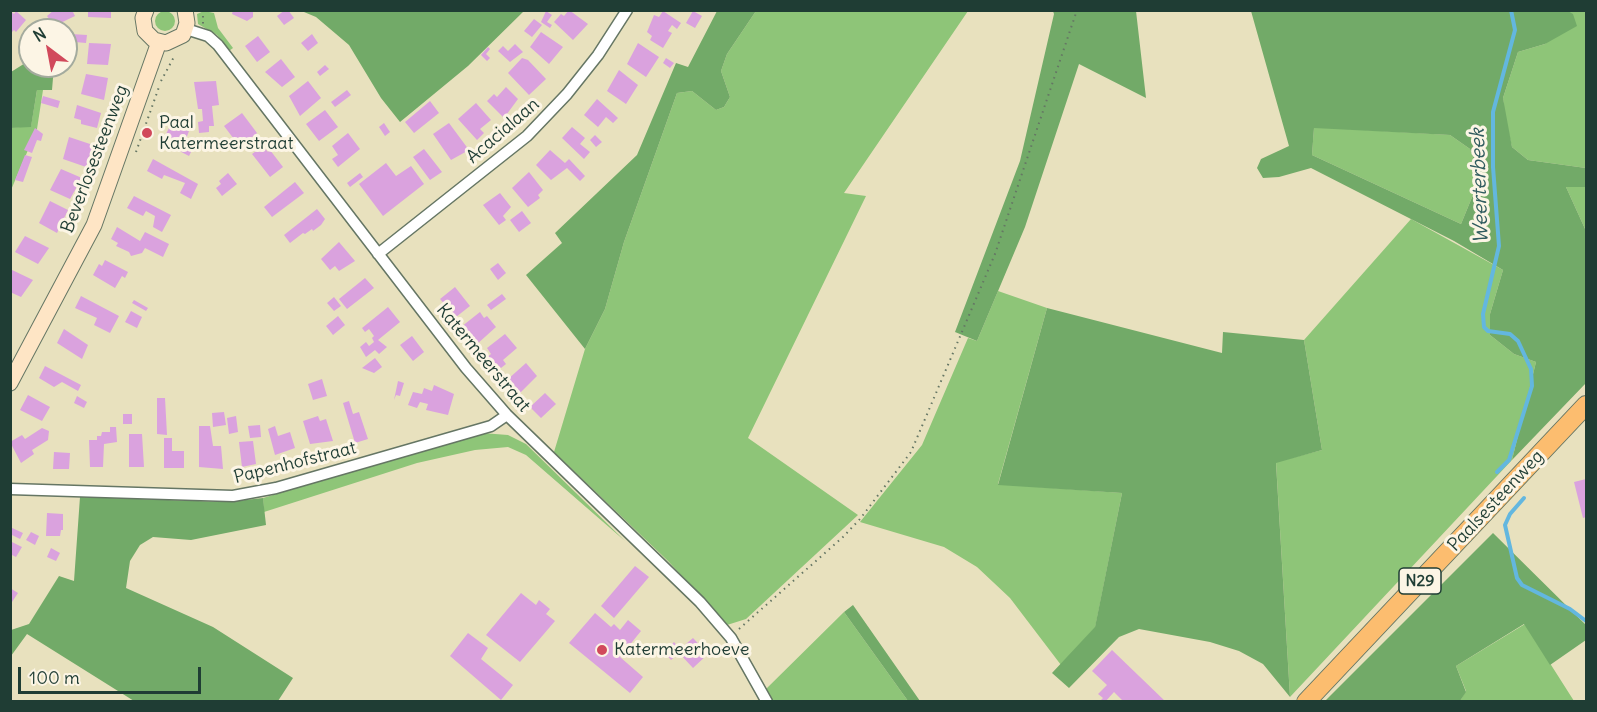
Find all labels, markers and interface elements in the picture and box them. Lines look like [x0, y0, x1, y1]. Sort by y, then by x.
north arrow [18, 18, 78, 78]
text: N [30, 23, 50, 46]
street label: Beverlosesteenweg [57, 82, 133, 236]
street label: Acacialaan [462, 94, 544, 168]
place label: Paal Katermeerstraat [159, 112, 294, 154]
marker: Paal Katermeerstraat [140, 126, 154, 140]
water label: Weerterbeek [1466, 128, 1494, 244]
street label: Katermeerstraat [431, 299, 535, 417]
street label: Papenhofstraat [232, 437, 358, 489]
street label: Paalsesteenweg [1444, 446, 1548, 556]
road number: N29 [1399, 568, 1441, 594]
place label: Katermeerhoeve [614, 639, 749, 661]
marker: Katermeerhoeve [595, 643, 609, 657]
scale bar [21, 655, 204, 693]
text: 100 m [29, 666, 80, 689]

